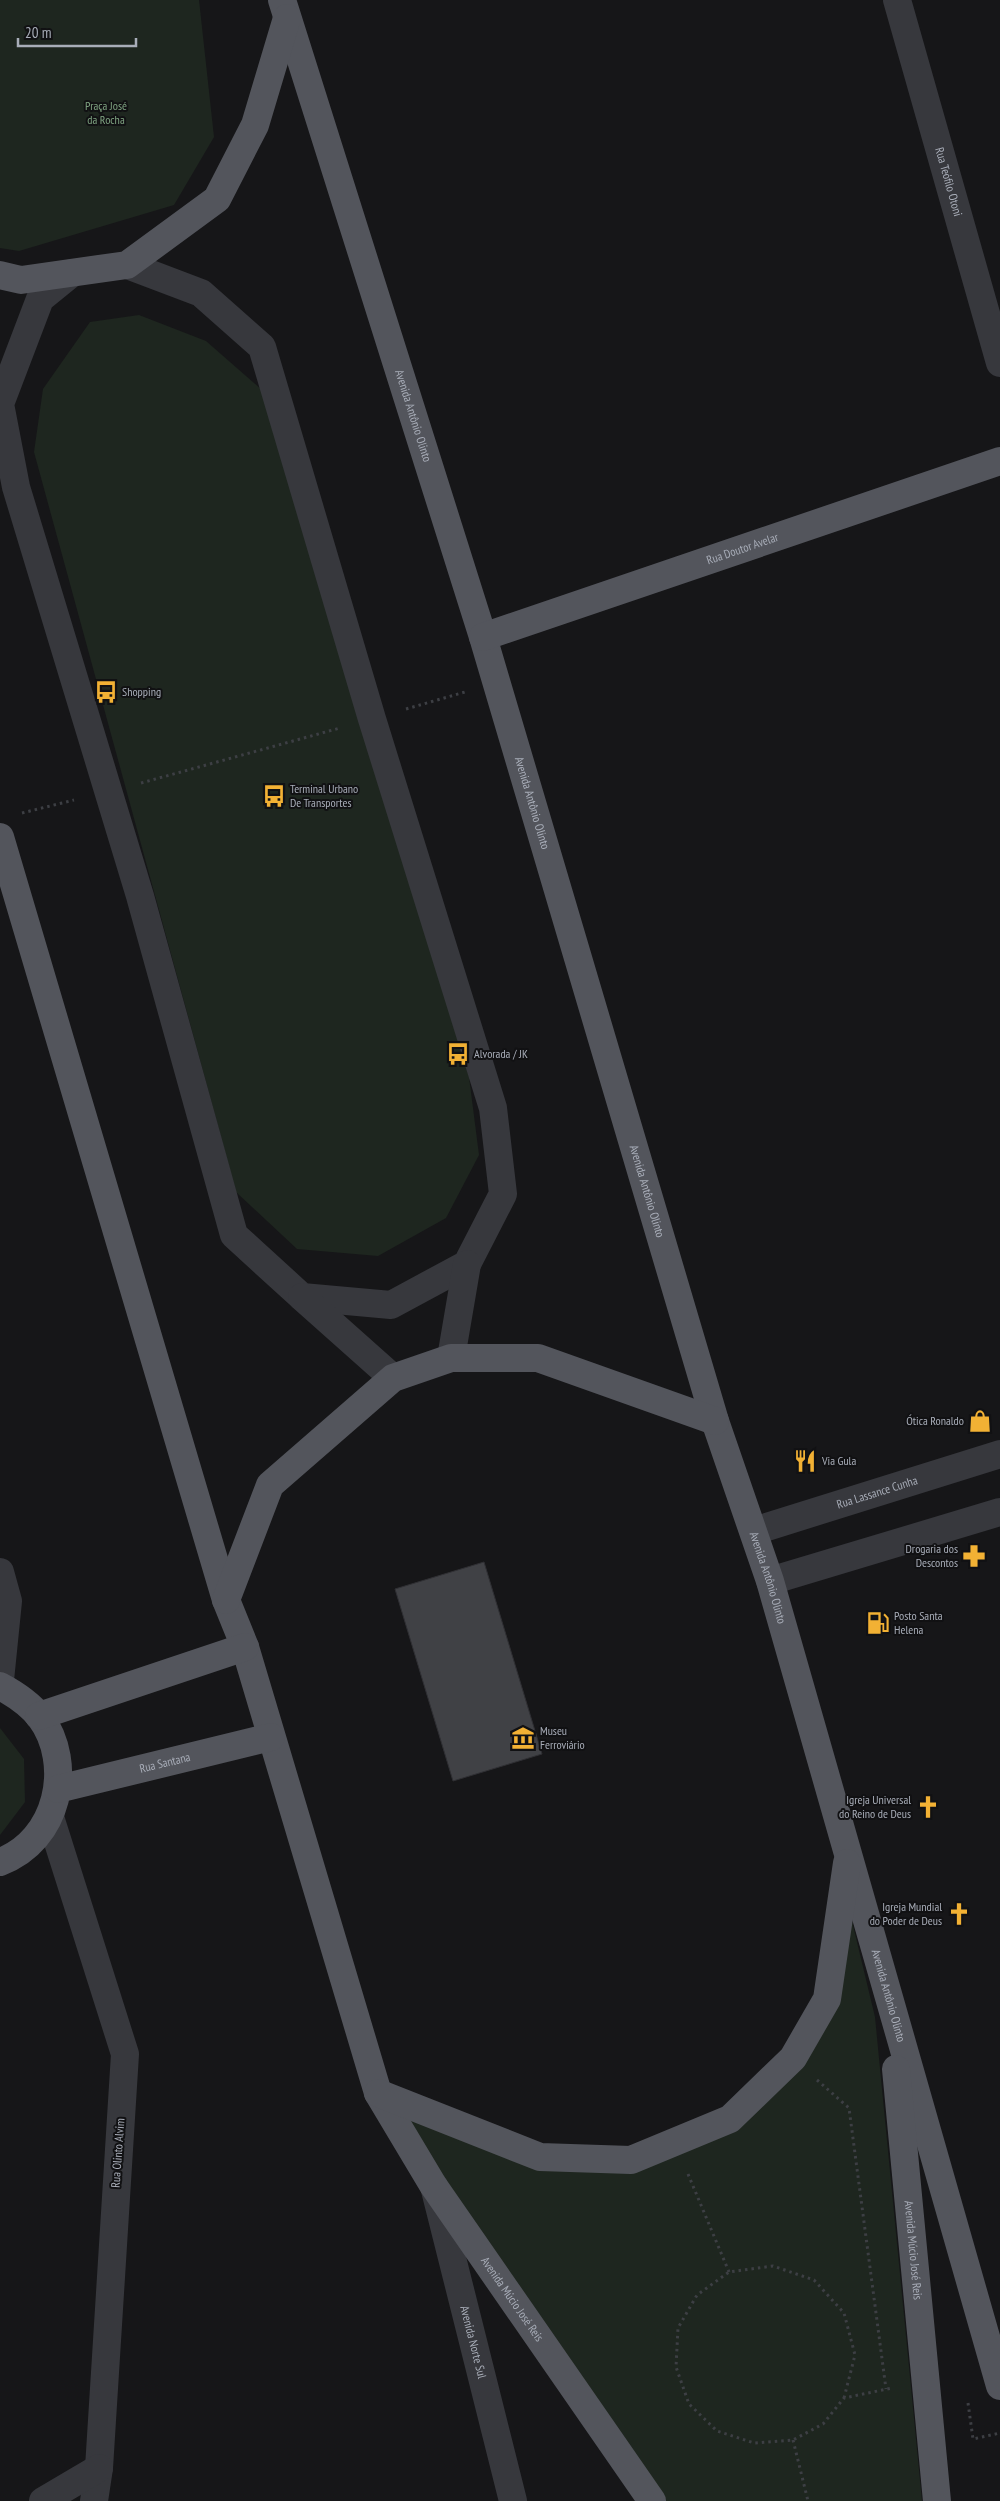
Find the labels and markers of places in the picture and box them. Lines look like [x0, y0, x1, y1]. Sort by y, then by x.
bus stop icon: Shopping [93, 679, 119, 705]
place label: Shopping [122, 684, 161, 699]
place label: Terminal Urbano De Transportes [290, 781, 358, 810]
bus stop icon: Terminal Urbano De Transportes [261, 783, 287, 809]
bus stop icon: Alvorada / JK [445, 1041, 471, 1067]
place label: Alvorada / JK [474, 1046, 528, 1061]
shop icon: Ótica Ronaldo [967, 1408, 993, 1434]
place label: Ótica Ronaldo [906, 1413, 964, 1428]
restaurant icon: Via Gula [792, 1448, 818, 1474]
place label: Via Gula [821, 1453, 856, 1468]
place label: Drogaria dos Descontos [906, 1541, 958, 1570]
pharmacy icon: Drogaria dos Descontos [961, 1543, 987, 1569]
place label: Posto Santa Helena [894, 1608, 943, 1637]
fuel station icon: Posto Santa Helena [865, 1610, 891, 1636]
place label: Museu Ferroviário [540, 1723, 585, 1752]
museum icon: Museu Ferroviário [510, 1725, 536, 1751]
place label: Igreja Universal do Reino de Deus [839, 1792, 911, 1821]
church icon: Igreja Universal do Reino de Deus [915, 1794, 941, 1820]
place label: Igreja Mundial do Poder de Deus [870, 1899, 942, 1928]
church icon: Igreja Mundial do Poder de Deus [946, 1901, 972, 1927]

